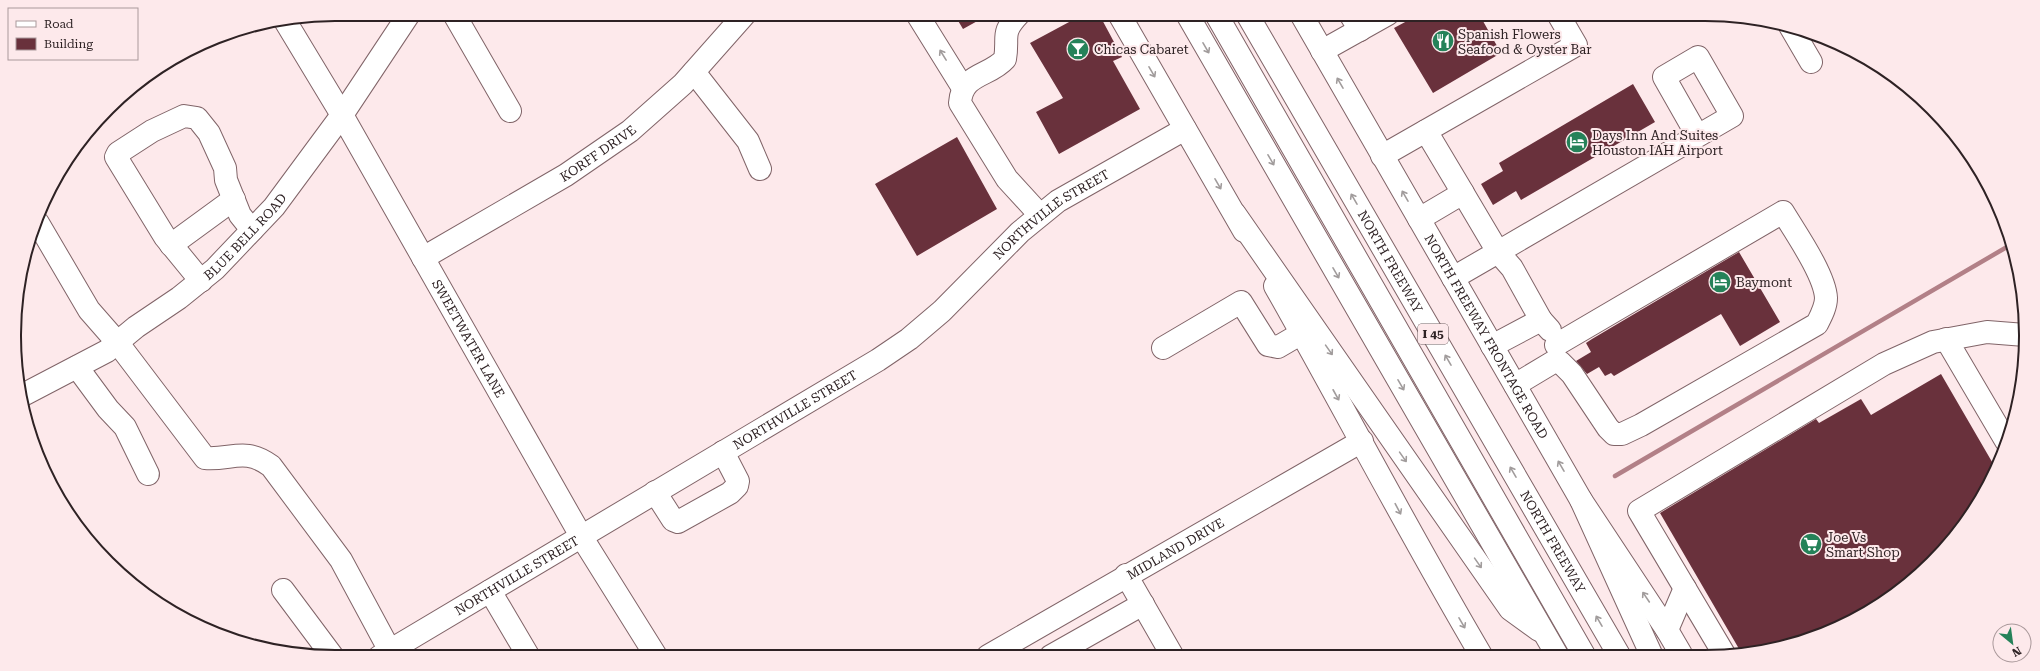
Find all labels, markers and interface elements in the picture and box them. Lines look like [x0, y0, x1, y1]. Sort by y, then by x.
legend [8, 8, 138, 60]
text: Road [44, 17, 74, 31]
place label: Spanish Flowers Seafood & Oyster Bar [1458, 27, 1592, 57]
restaurant icon: Spanish Flowers Seafood & Oyster Bar [1430, 28, 1456, 54]
bar icon: Chicas Cabaret [1065, 36, 1091, 62]
text: Building [44, 37, 93, 51]
place label: Chicas Cabaret [1094, 42, 1189, 57]
one-way arrow [1203, 42, 1211, 54]
one-way arrow [938, 49, 946, 61]
one-way arrow [1149, 66, 1157, 78]
one-way arrow [1336, 77, 1344, 89]
street label: KORFF DRIVE [558, 122, 639, 185]
place label: Days Inn And Suites Houston IAH Airport [1592, 128, 1723, 158]
hotel icon: Days Inn And Suites Houston IAH Airport [1564, 129, 1590, 155]
one-way arrow [1268, 154, 1276, 166]
street label: NORTHVILLE STREET [990, 166, 1112, 263]
one-way arrow [1214, 178, 1222, 190]
one-way arrow [1401, 190, 1409, 202]
street label: BLUE BELL ROAD [201, 191, 290, 283]
one-way arrow [1350, 193, 1358, 205]
street label: NORTH FREEWAY [1355, 208, 1426, 316]
street label: NORTH FREEWAY FRONTAGE ROAD [1421, 232, 1551, 442]
one-way arrow [1333, 267, 1341, 279]
hotel icon: Baymont [1707, 269, 1733, 295]
place label: Baymont [1736, 275, 1792, 290]
street label: SWEETWATER LANE [429, 277, 508, 400]
road number: I 45 [1418, 324, 1448, 344]
one-way arrow [1325, 344, 1333, 355]
one-way arrow [1443, 354, 1451, 366]
street label: NORTHVILLE STREET [730, 367, 860, 453]
one-way arrow [1398, 379, 1406, 391]
one-way arrow [1333, 389, 1341, 401]
one-way arrow [1399, 451, 1407, 462]
one-way arrow [1557, 460, 1565, 472]
one-way arrow [1508, 466, 1516, 478]
street label: NORTH FREEWAY [1517, 488, 1588, 596]
one-way arrow [1395, 503, 1402, 515]
street label: MIDLAND DRIVE [1124, 515, 1227, 583]
place label: Joe Vs Smart Shop [1826, 530, 1900, 560]
supermarket icon: Joe Vs Smart Shop [1798, 531, 1824, 557]
street label: NORTHVILLE STREET [452, 533, 582, 618]
one-way arrow [1474, 558, 1482, 569]
one-way arrow [1641, 592, 1650, 603]
one-way arrow [1595, 615, 1603, 627]
one-way arrow [1458, 617, 1466, 629]
north arrow [1992, 623, 2032, 663]
text: N [2009, 644, 2023, 659]

